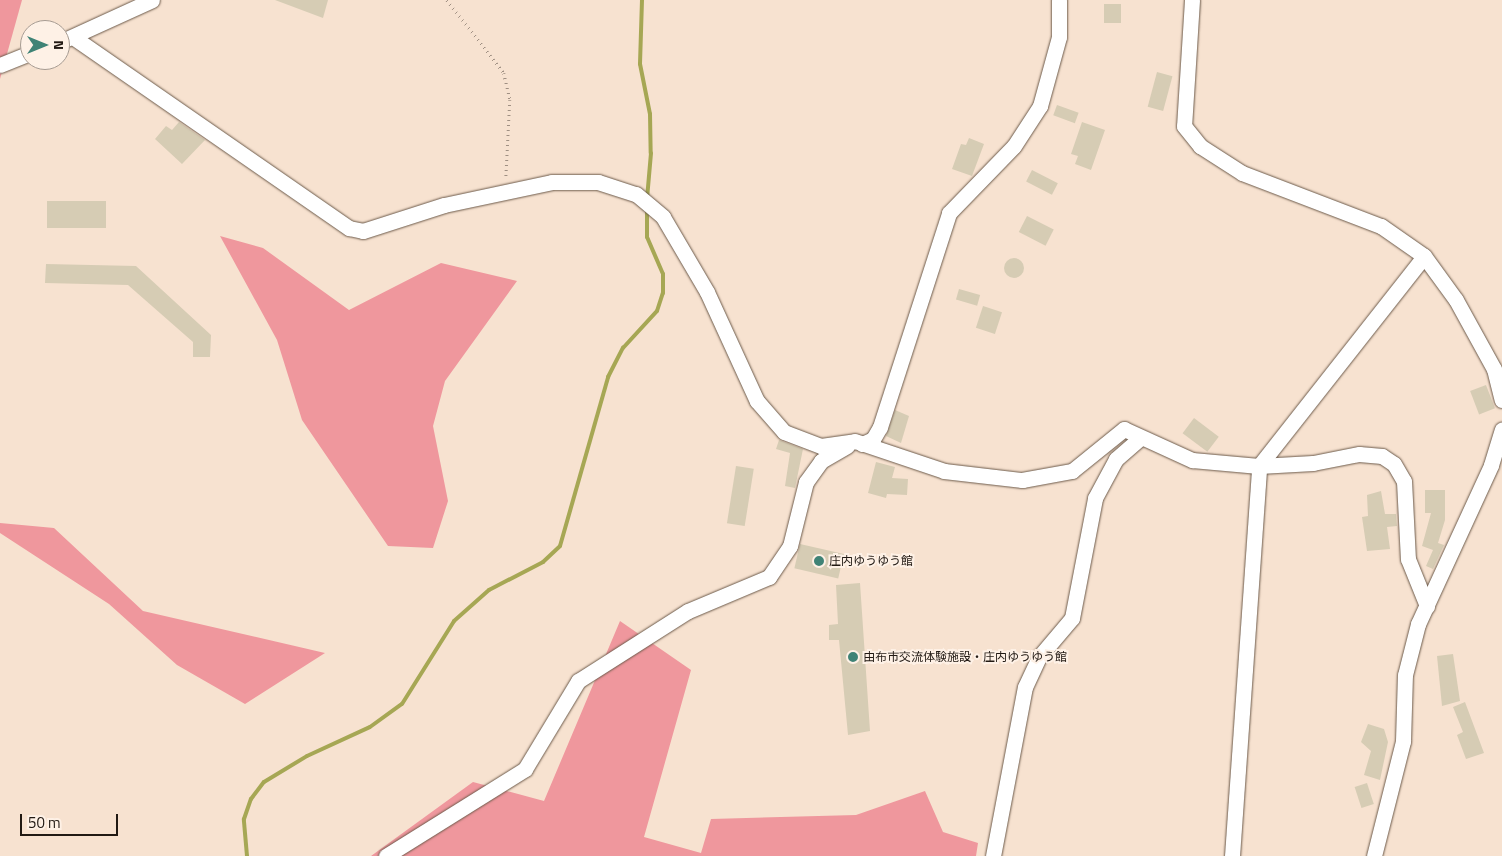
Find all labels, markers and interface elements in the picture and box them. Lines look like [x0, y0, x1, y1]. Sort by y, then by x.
north arrow [20, 20, 70, 70]
text: N [49, 40, 70, 50]
place label: 庄内ゆうゆう館 [829, 554, 913, 568]
marker: 庄内ゆうゆう館 [813, 555, 825, 567]
place label: 由布市交流体験施設・庄内ゆうゆう館 [863, 650, 1067, 664]
marker: 由布市交流体験施設・庄内ゆうゆう館 [847, 651, 859, 663]
scale bar [22, 804, 120, 836]
text: 50 m [28, 811, 61, 834]

